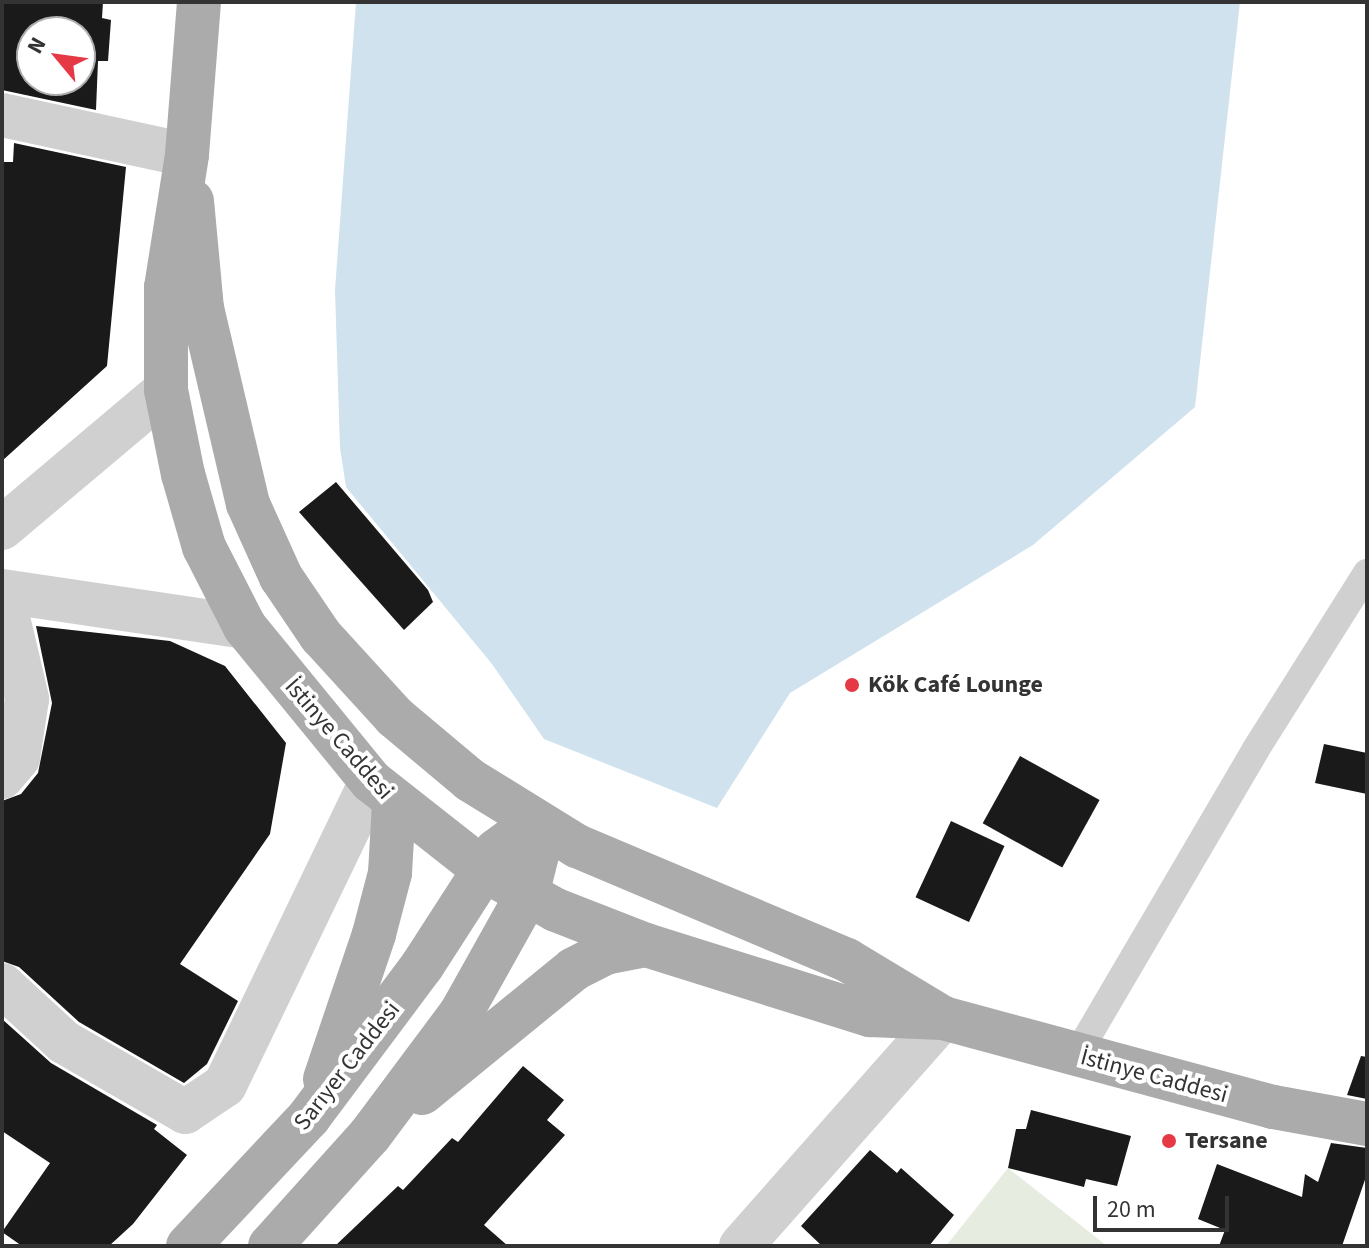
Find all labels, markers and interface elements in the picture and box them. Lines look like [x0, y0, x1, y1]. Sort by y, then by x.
north arrow [16, 16, 96, 96]
text: N [19, 31, 54, 60]
place label: Kök Café Lounge [868, 671, 1043, 699]
street label: İstinye Caddesi [279, 673, 399, 805]
marker: Kök Café Lounge [843, 676, 861, 694]
street label: Sarıyer Caddesi [288, 996, 406, 1136]
street label: İstinye Caddesi [1077, 1043, 1231, 1109]
place label: Tersane [1185, 1127, 1268, 1155]
marker: Tersane [1160, 1132, 1178, 1150]
scale bar [1097, 1180, 1233, 1230]
text: 20 m [1107, 1192, 1156, 1227]

